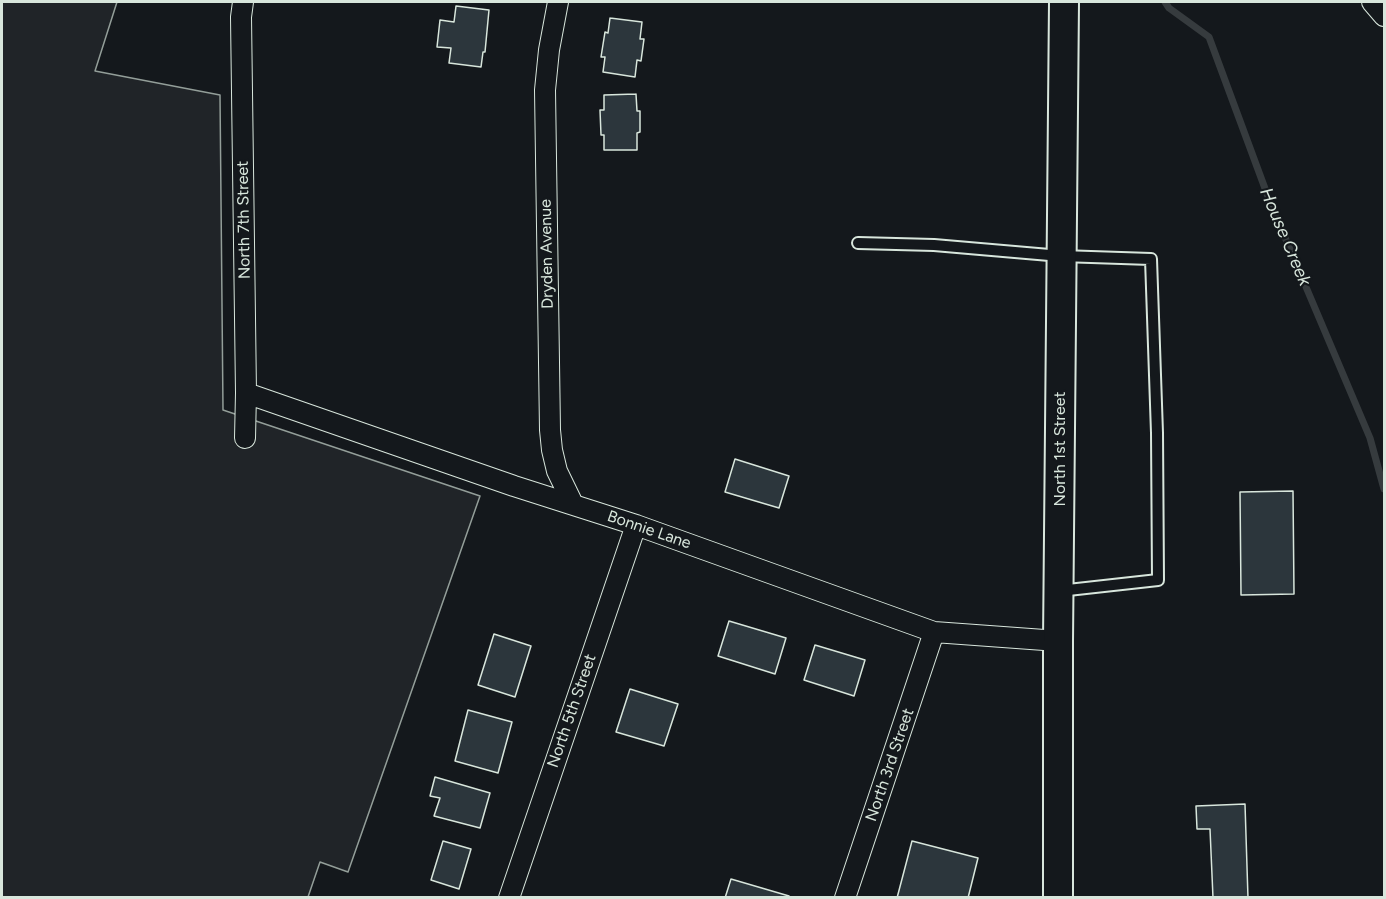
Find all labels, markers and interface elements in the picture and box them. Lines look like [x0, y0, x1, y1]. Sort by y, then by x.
street label: North 7th Street [233, 161, 255, 279]
water label: House Creek [1255, 185, 1315, 289]
street label: Dryden Avenue [536, 199, 558, 309]
street label: North 1st Street [1050, 392, 1070, 506]
street label: Bonnie Lane [605, 507, 693, 553]
street label: North 5th Street [544, 652, 600, 770]
street label: North 3rd Street [862, 706, 918, 824]

